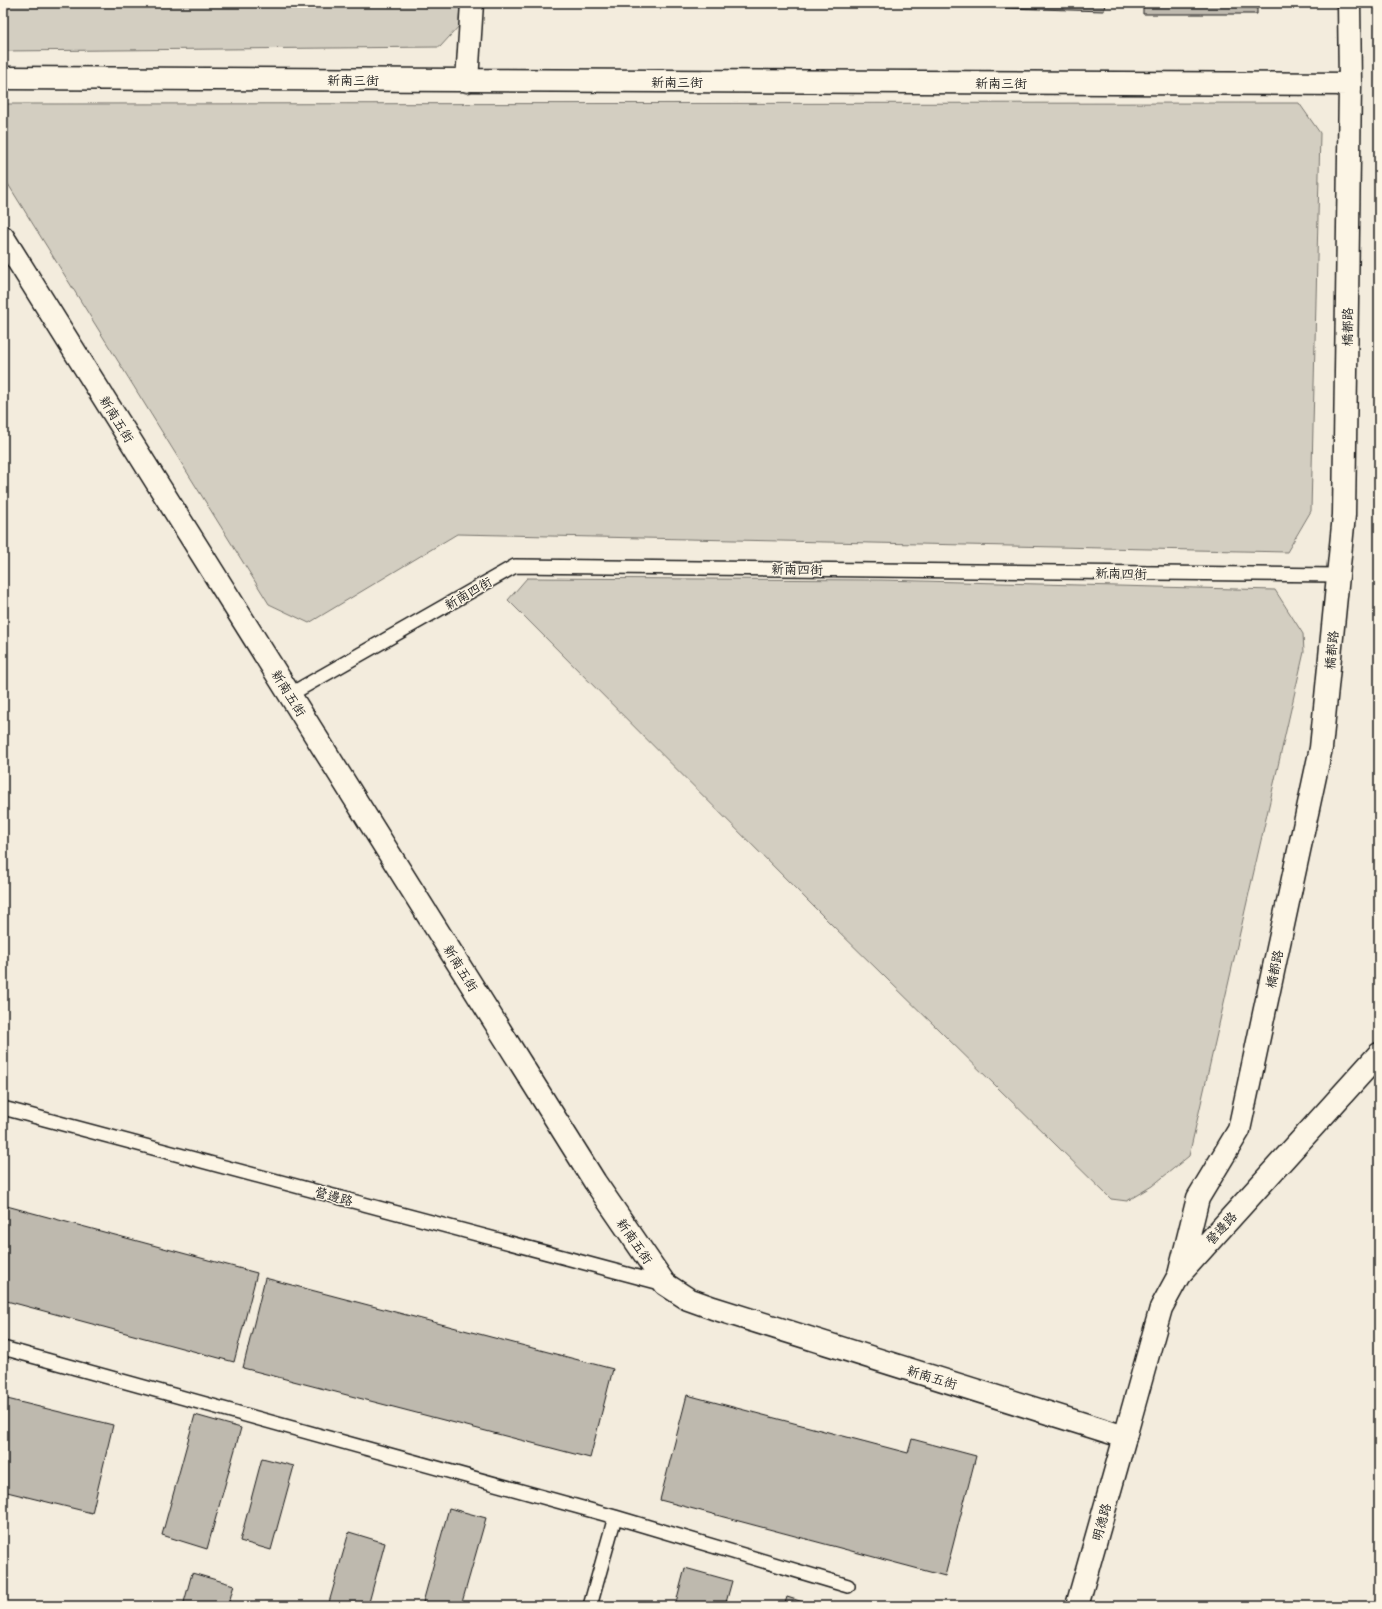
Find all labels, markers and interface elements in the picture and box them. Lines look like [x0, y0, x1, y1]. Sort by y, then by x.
street label: 新南三街 [327, 73, 379, 88]
street label: 新南三街 [651, 75, 703, 90]
street label: 新南三街 [975, 76, 1027, 91]
street label: 橋都路 [1340, 307, 1355, 347]
street label: 新南五街 [96, 393, 137, 445]
street label: 新南四街 [771, 562, 823, 577]
street label: 新南四街 [1095, 566, 1147, 581]
street label: 新南四街 [442, 574, 495, 613]
street label: 橋都路 [1322, 630, 1341, 670]
street label: 新南五街 [268, 667, 309, 719]
street label: 新南五街 [440, 942, 481, 994]
street label: 橋都路 [1263, 948, 1286, 990]
street label: 營邊路 [313, 1184, 355, 1209]
street label: 營邊路 [1203, 1209, 1240, 1248]
street label: 新南五街 [614, 1216, 656, 1267]
street label: 新南五街 [905, 1363, 959, 1392]
street label: 明德路 [1089, 1501, 1114, 1543]

